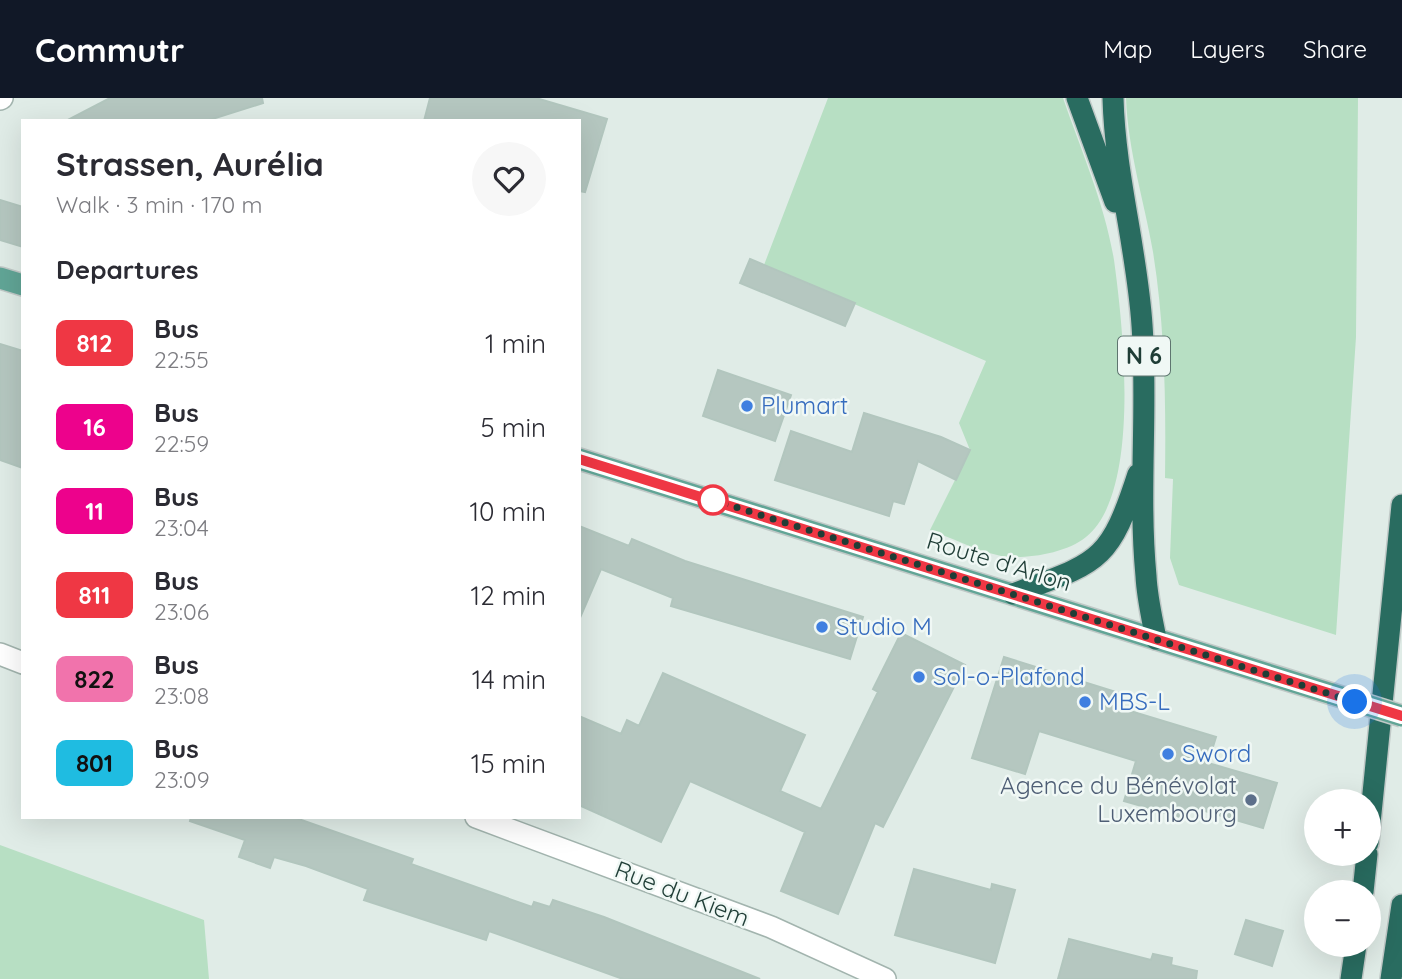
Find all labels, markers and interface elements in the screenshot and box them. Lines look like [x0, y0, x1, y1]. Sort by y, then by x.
text: Commutr [35, 29, 184, 70]
text: Map [1103, 34, 1152, 64]
text: Layers [1190, 34, 1265, 64]
text: Share [1303, 34, 1367, 64]
button: heart [472, 142, 546, 216]
text: Strassen, Aurélia [56, 143, 324, 184]
text: Walk · 3 min · 170 m [56, 190, 262, 219]
text: Departures [56, 253, 199, 286]
text: Bus [154, 312, 199, 345]
text: 1 min [485, 327, 546, 360]
text: 812 [76, 328, 113, 358]
road number: N 6 [1118, 336, 1170, 376]
text: 22:55 [154, 345, 209, 374]
place label: Plumart [761, 390, 848, 420]
text: Bus [154, 396, 199, 429]
marker: Plumart [739, 398, 755, 414]
text: 5 min [480, 411, 546, 444]
text: 16 [83, 412, 106, 442]
text: 22:59 [154, 429, 209, 458]
text: Bus [154, 480, 199, 513]
unlabelled marker [698, 485, 728, 515]
text: 10 min [470, 495, 546, 528]
text: 11 [85, 496, 104, 526]
text: 23:04 [154, 513, 209, 542]
street label: Route d'Arlon [923, 525, 1075, 597]
text: Bus [154, 564, 199, 597]
text: 12 min [471, 579, 546, 612]
text: 811 [79, 580, 110, 610]
text: 23:06 [154, 597, 209, 626]
place label: Studio M [836, 611, 932, 641]
marker: Studio M [814, 619, 830, 635]
text: Bus [154, 648, 199, 681]
place label: Sol-o-Plafond [933, 661, 1085, 691]
text: 14 min [472, 663, 546, 696]
text: 822 [74, 664, 115, 694]
marker: Sol-o-Plafond [911, 669, 927, 685]
text: 23:08 [154, 681, 209, 710]
your location [1337, 684, 1372, 719]
place label: MBS-L [1099, 686, 1170, 716]
marker: MBS-L [1077, 694, 1093, 710]
text: Bus [154, 732, 199, 765]
place label: Sword [1182, 738, 1251, 768]
marker: Sword [1160, 746, 1176, 762]
text: 15 min [471, 747, 546, 780]
text: 801 [76, 748, 113, 778]
text: 23:09 [154, 765, 210, 794]
place label: Agence du Bénévolat Luxembourg [1000, 770, 1237, 828]
map controls [1304, 789, 1381, 957]
button: + [1304, 789, 1381, 866]
marker: Agence du Bénévolat Luxembourg [1243, 792, 1259, 808]
street label: Rue du Kiem [611, 854, 754, 932]
button: − [1304, 880, 1381, 957]

